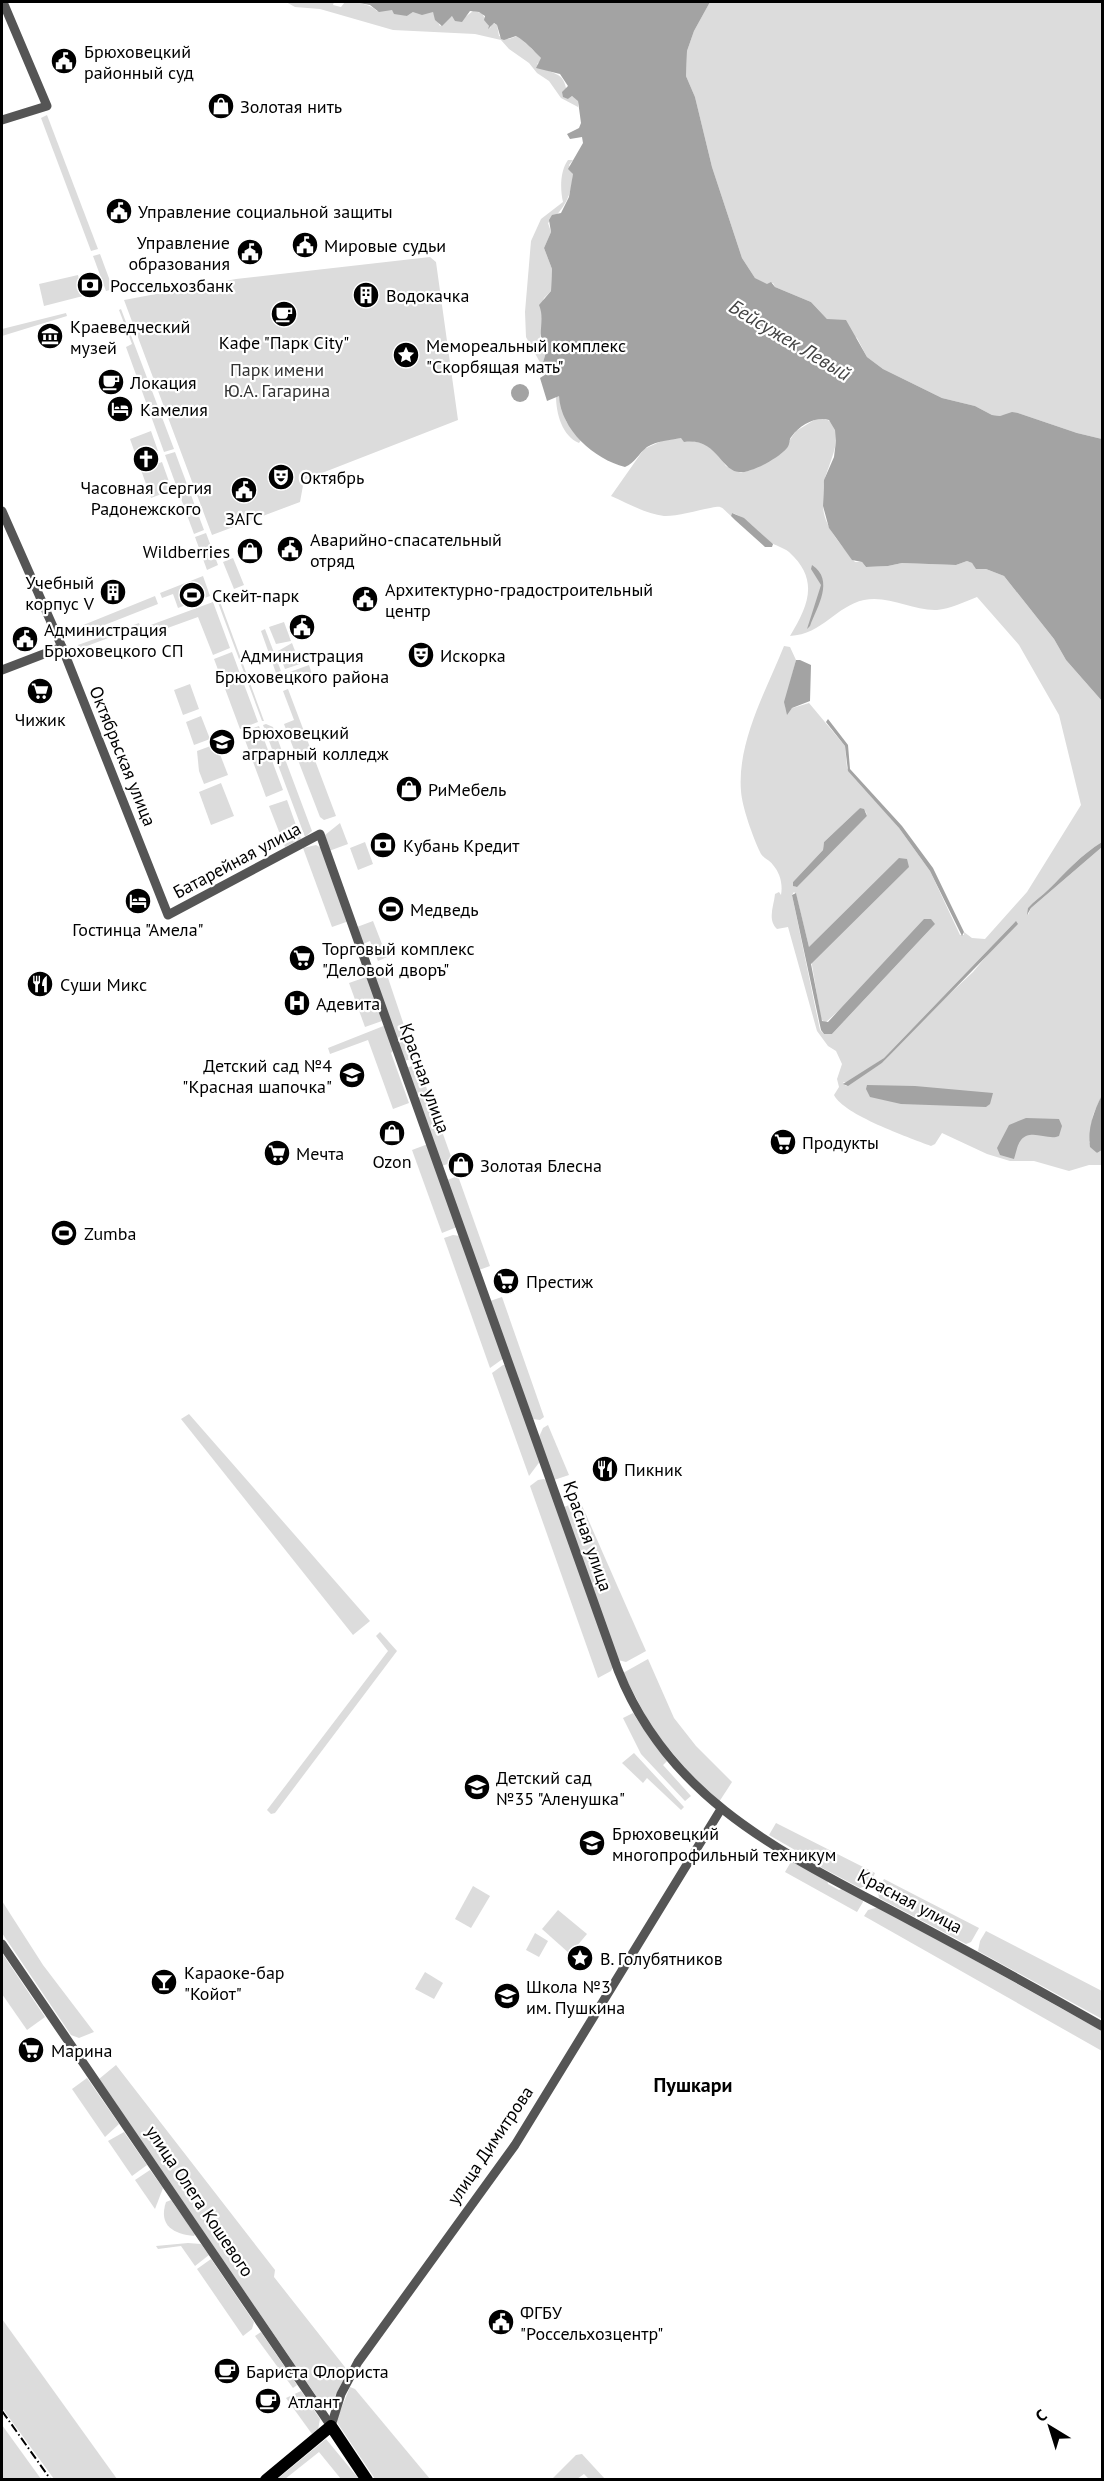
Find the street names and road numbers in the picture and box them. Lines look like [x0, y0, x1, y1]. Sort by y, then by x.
street label: Октябрьская улица [84, 683, 162, 829]
street label: Батарейная улица [169, 817, 305, 903]
street label: Красная улица [394, 1020, 456, 1136]
street label: Красная улица [558, 1478, 618, 1594]
street label: Красная улица [854, 1864, 966, 1938]
street label: улица Димитрова [442, 2081, 538, 2209]
street label: улица Олега Кошевого [141, 2121, 259, 2281]

